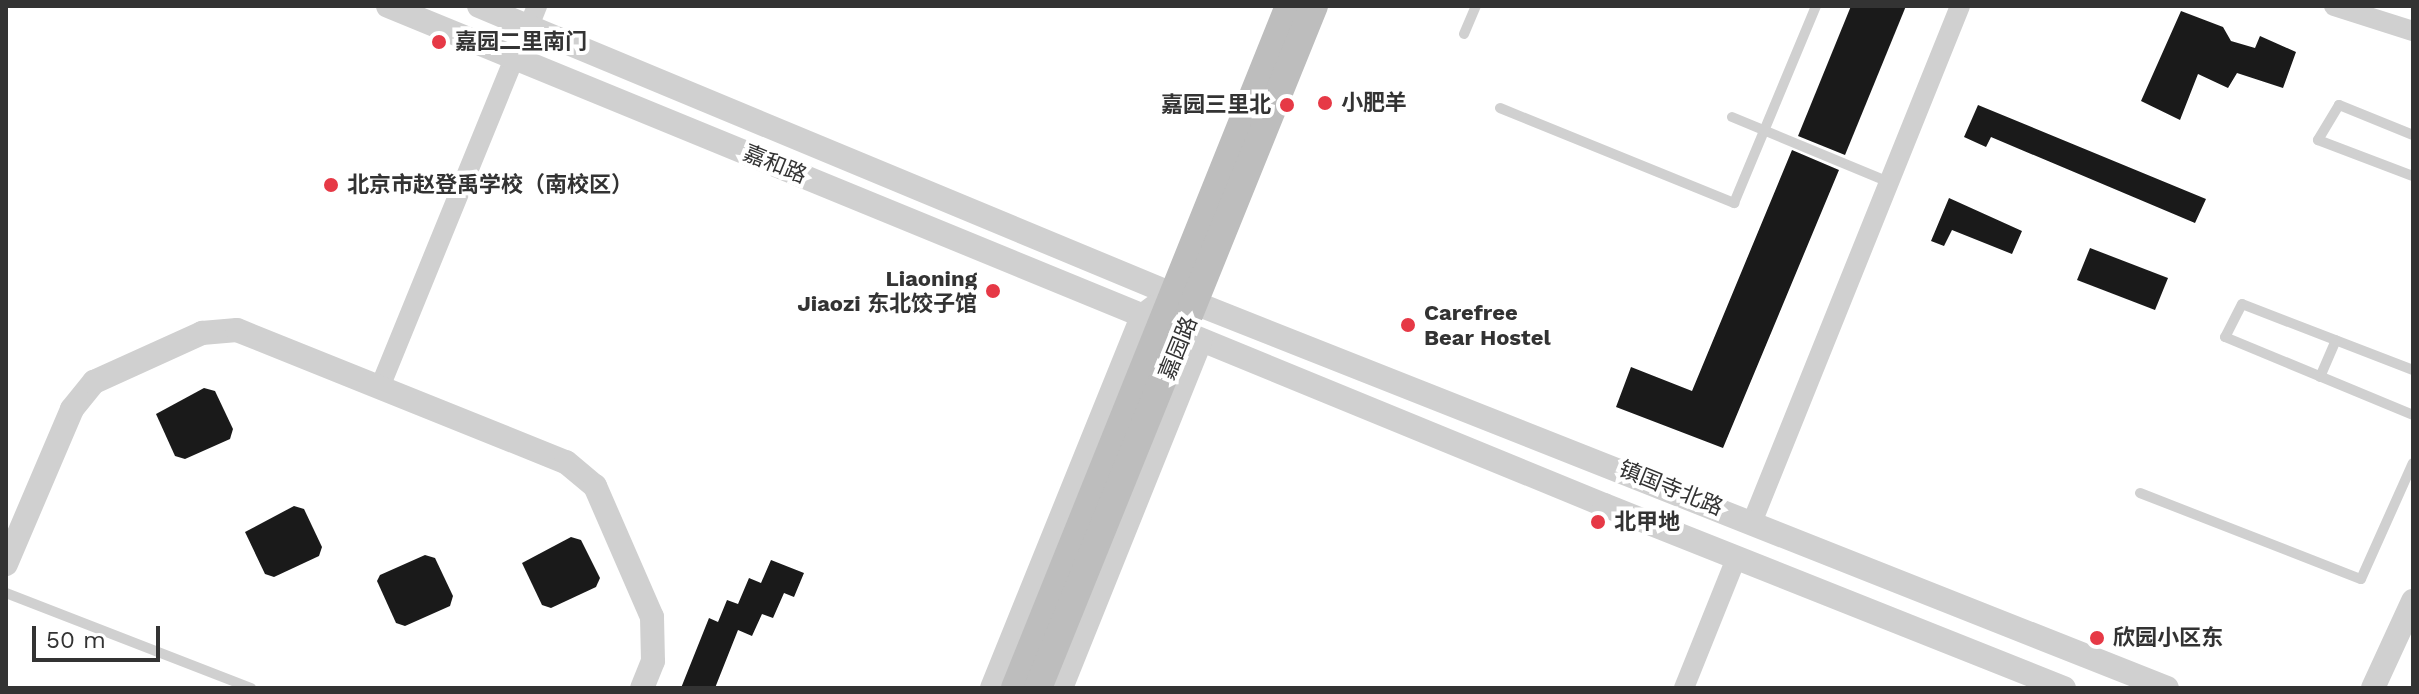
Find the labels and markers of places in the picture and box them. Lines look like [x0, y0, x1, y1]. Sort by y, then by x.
place label: 嘉园二里南门 [455, 29, 587, 55]
marker: 嘉园二里南门 [430, 33, 448, 51]
place label: 小肥羊 [1341, 90, 1407, 116]
place label: 嘉园三里北 [1161, 92, 1271, 118]
marker: 小肥羊 [1316, 94, 1334, 112]
marker: 嘉园三里北 [1278, 96, 1296, 114]
place label: 北京市赵登禹学校（南校区） [347, 172, 633, 198]
marker: 北京市赵登禹学校（南校区） [322, 176, 340, 194]
place label: Liaoning Jiaozi 东北饺子馆 [797, 265, 977, 316]
marker: Liaoning Jiaozi 东北饺子馆 [984, 282, 1002, 300]
place label: Carefree Bear Hostel [1424, 299, 1551, 350]
marker: Carefree Bear Hostel [1399, 316, 1417, 334]
place label: 北甲地 [1614, 509, 1680, 535]
marker: 北甲地 [1589, 513, 1607, 531]
place label: 欣园小区东 [2113, 625, 2223, 651]
marker: 欣园小区东 [2088, 629, 2106, 647]

